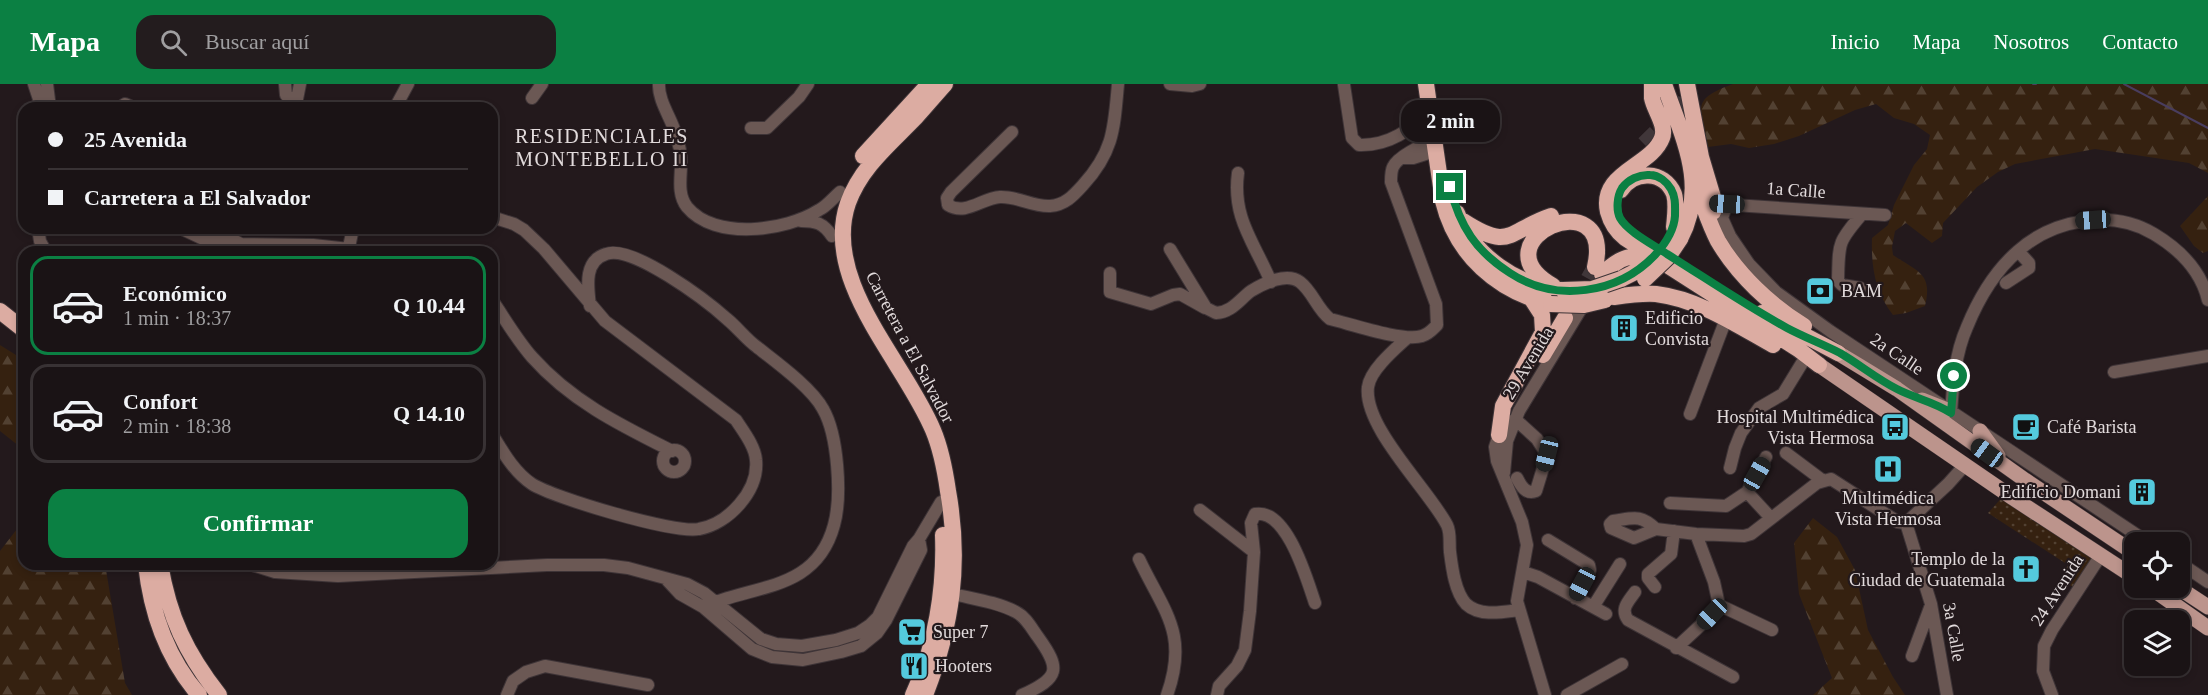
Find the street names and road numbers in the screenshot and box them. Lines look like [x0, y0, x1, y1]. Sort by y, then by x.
street label: 1a Calle [1766, 178, 1826, 202]
street label: Carretera a El Salvador [862, 268, 958, 426]
street label: 29 Avenida [1499, 323, 1557, 403]
street label: 2a Calle [1867, 329, 1927, 379]
street label: 24 Avenida [2027, 551, 2087, 629]
street label: 3a Calle [1939, 601, 1969, 663]

